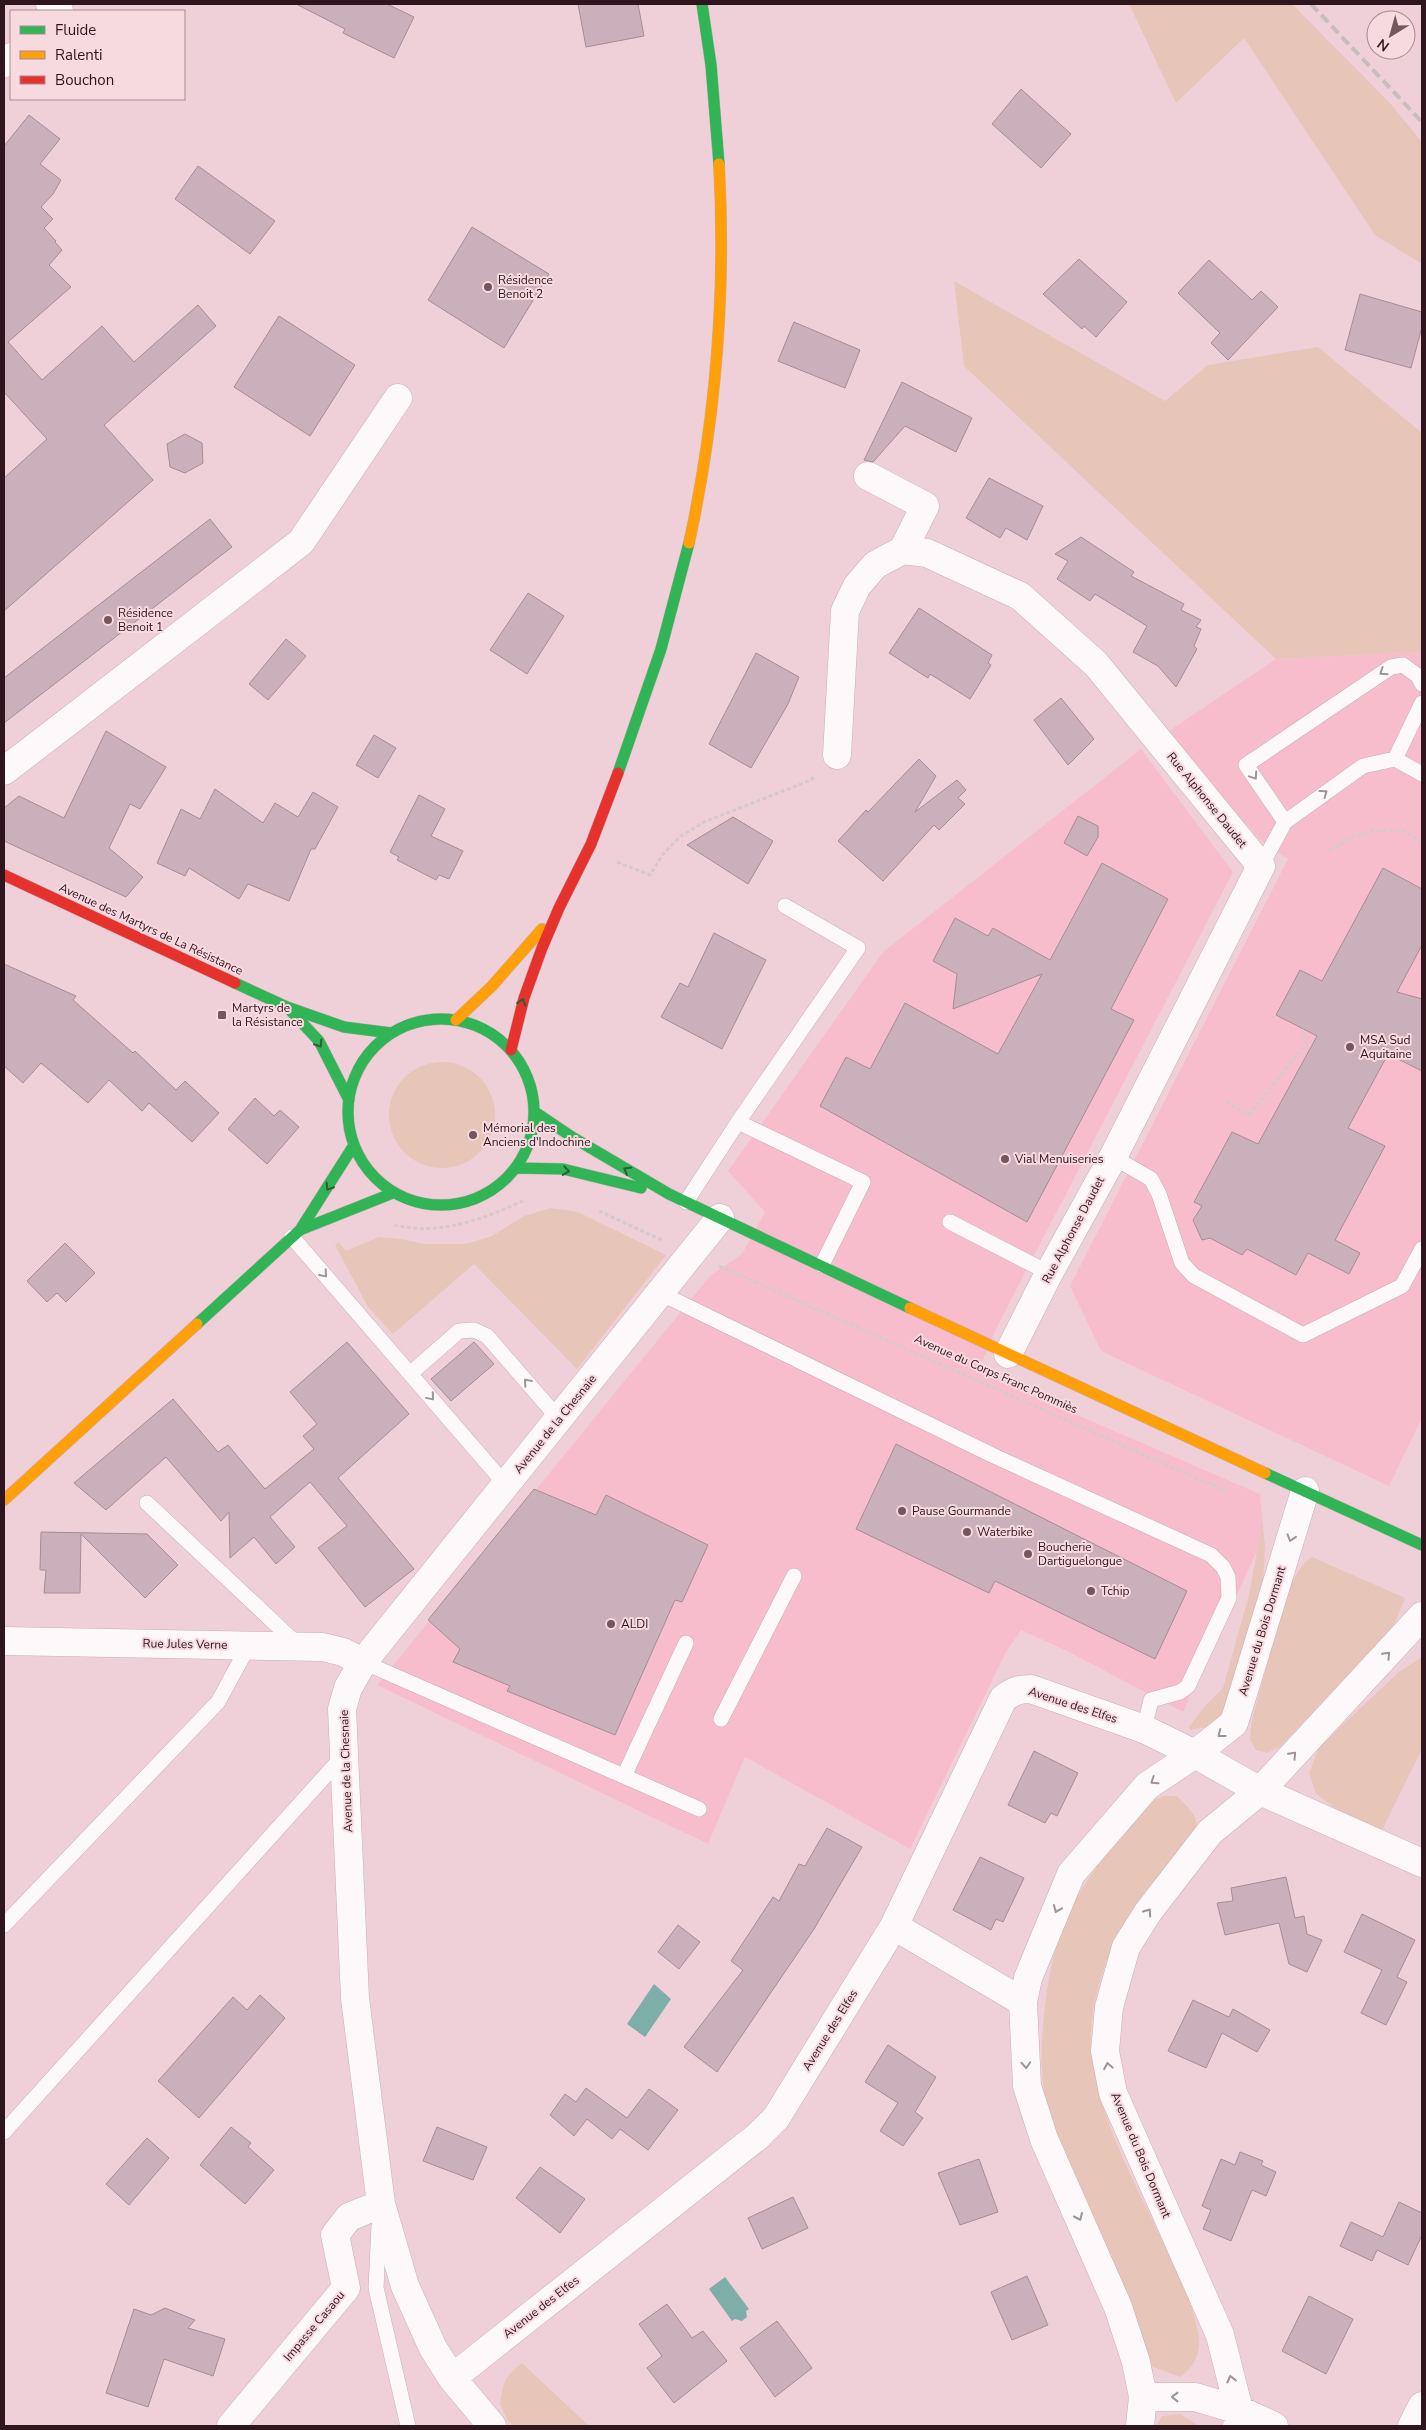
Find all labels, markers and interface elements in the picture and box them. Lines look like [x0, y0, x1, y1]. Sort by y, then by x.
legend [10, 10, 185, 100]
north arrow [1366, 10, 1416, 60]
text: Fluide [55, 20, 96, 40]
text: N [1374, 34, 1393, 56]
text: Ralenti [55, 45, 103, 65]
text: Bouchon [55, 70, 114, 90]
place label: Résidence Benoit 2 [498, 272, 553, 302]
marker: Résidence Benoit 2 [482, 281, 494, 293]
place label: Résidence Benoit 1 [118, 605, 173, 635]
marker: Résidence Benoit 1 [102, 614, 114, 626]
one-way arrow [1380, 666, 1389, 675]
street label: Rue Alphonse Daudet [1163, 749, 1251, 852]
one-way arrow [1248, 771, 1257, 780]
one-way arrow [1319, 790, 1328, 800]
street label: Avenue des Martyrs de La Résistance [56, 879, 246, 979]
one-way arrow [517, 999, 527, 1007]
place label: Martyrs de la Résistance [232, 1000, 303, 1030]
marker: Martyrs de la Résistance [216, 1009, 228, 1021]
place label: MSA Sud Aquitaine [1360, 1032, 1412, 1062]
one-way arrow [313, 1038, 322, 1048]
marker: MSA Sud Aquitaine [1344, 1041, 1356, 1053]
place label: Mémorial des Anciens d'Indochine [483, 1120, 591, 1150]
marker: Mémorial des Anciens d'Indochine [467, 1129, 479, 1141]
place label: Vial Menuiseries [1014, 1151, 1104, 1167]
marker: Vial Menuiseries [999, 1153, 1011, 1165]
one-way arrow [561, 1165, 570, 1175]
one-way arrow [624, 1166, 633, 1176]
street label: Rue Alphonse Daudet [1038, 1173, 1108, 1286]
one-way arrow [326, 1182, 336, 1191]
one-way arrow [318, 1268, 327, 1277]
street label: Avenue du Corps Franc Pommiès [912, 1331, 1080, 1417]
street label: Avenue de la Chesnaie [510, 1371, 600, 1477]
one-way arrow [525, 1379, 533, 1388]
one-way arrow [425, 1391, 434, 1400]
place label: Pause Gourmande [912, 1503, 1011, 1519]
marker: Pause Gourmande [896, 1505, 908, 1517]
place label: Waterbike [977, 1524, 1033, 1540]
marker: Waterbike [961, 1526, 973, 1538]
one-way arrow [1287, 1533, 1297, 1541]
place label: Boucherie Dartiguelongue [1038, 1539, 1122, 1569]
marker: Boucherie Dartiguelongue [1022, 1548, 1034, 1560]
street label: Avenue du Bois Dormant [1235, 1564, 1290, 1698]
place label: Tchip [1101, 1583, 1129, 1599]
marker: Tchip [1085, 1585, 1097, 1597]
place label: ALDI [621, 1616, 648, 1632]
marker: ALDI [605, 1618, 617, 1630]
street label: Rue Jules Verne [142, 1635, 228, 1653]
one-way arrow [1381, 1651, 1390, 1660]
street label: Avenue des Elfes [1026, 1683, 1120, 1727]
street label: Avenue de la Chesnaie [336, 1709, 356, 1833]
one-way arrow [1218, 1728, 1227, 1737]
one-way arrow [1287, 1752, 1296, 1761]
one-way arrow [1151, 1775, 1160, 1784]
one-way arrow [1053, 1904, 1063, 1913]
one-way arrow [1142, 1908, 1151, 1918]
street label: Avenue des Elfes [799, 1986, 861, 2074]
one-way arrow [1021, 2061, 1032, 2069]
one-way arrow [1103, 2061, 1113, 2070]
street label: Avenue du Bois Dormant [1107, 2090, 1175, 2221]
one-way arrow [1072, 2212, 1083, 2221]
street label: Avenue des Elfes [500, 2272, 583, 2342]
street label: Impasse Casaou [280, 2287, 348, 2365]
one-way arrow [1226, 2374, 1237, 2383]
one-way arrow [1170, 2392, 1178, 2402]

